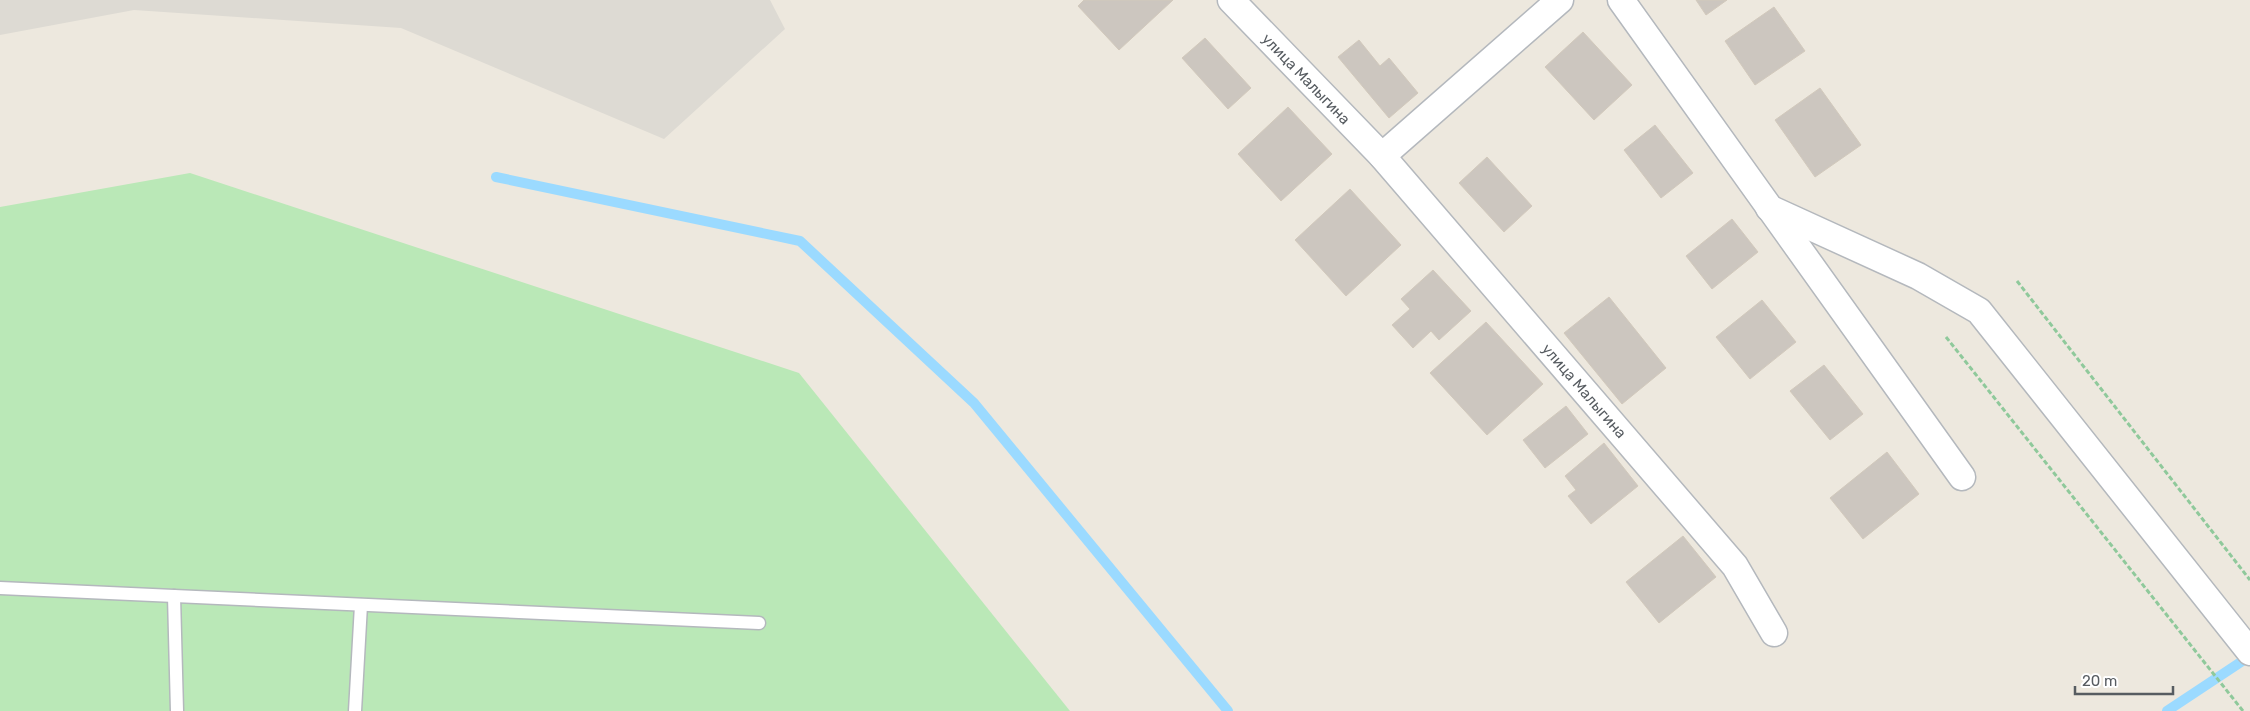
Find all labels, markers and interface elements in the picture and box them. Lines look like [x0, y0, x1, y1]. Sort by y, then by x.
street label: улица Малыгина [1258, 30, 1354, 128]
street label: улица Малыгина [1538, 340, 1630, 442]
scale bar [2075, 664, 2172, 696]
text: 20 m [2082, 672, 2117, 690]

